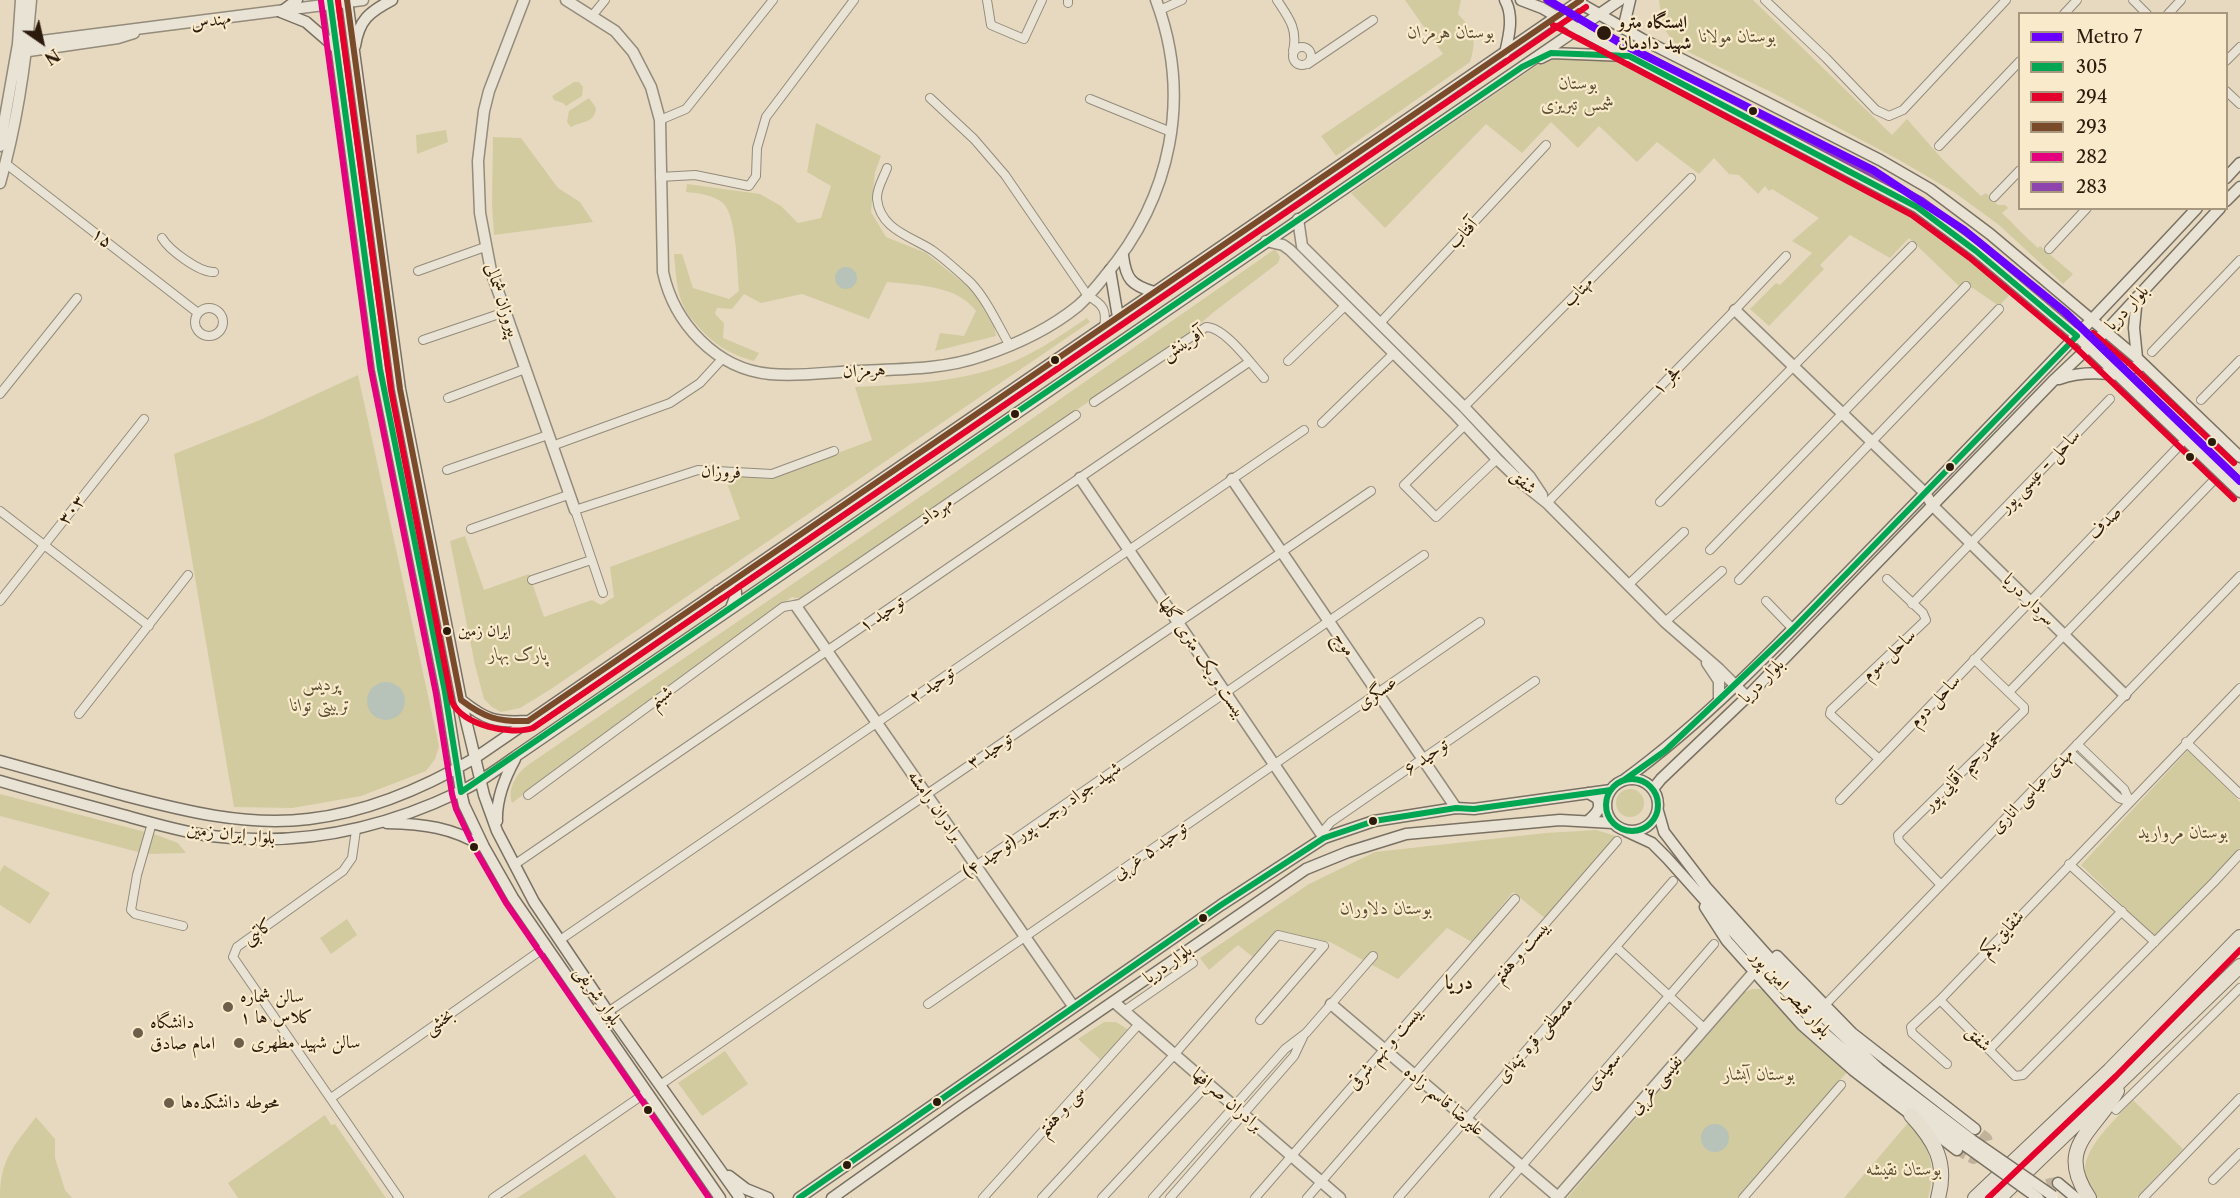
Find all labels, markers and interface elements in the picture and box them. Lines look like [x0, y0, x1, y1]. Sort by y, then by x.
street label: مهندس [190, 8, 232, 34]
north arrow [12, 12, 72, 72]
place label: ایستگاه مترو شهید دادمان [1618, 12, 1691, 54]
legend [2018, 12, 2228, 210]
park label: بوستان هرمزان [1408, 22, 1494, 44]
marker: ایستگاه مترو شهید دادمان [1595, 24, 1613, 42]
park label: بوستان مولانا [1700, 26, 1776, 48]
text: Metro 7 [2076, 26, 2142, 48]
text: N [41, 45, 63, 69]
text: 305 [2076, 56, 2107, 78]
park label: بوستان شمس تبریزی [1541, 73, 1615, 116]
text: 294 [2076, 86, 2107, 108]
unlabelled marker [1747, 105, 1759, 117]
text: 293 [2076, 116, 2107, 138]
text: 282 [2076, 146, 2107, 168]
text: 283 [2076, 176, 2107, 198]
street label: آفتاب [1443, 214, 1483, 254]
street label: ۱۵ [87, 223, 117, 253]
street label: پیروزان شمالی [480, 260, 524, 340]
street label: مهتاب [1558, 272, 1598, 312]
street label: بلوار دریا [2100, 281, 2154, 335]
street label: آفرینش [1158, 323, 1208, 365]
unlabelled marker [1049, 354, 1061, 366]
street label: هرمزان [842, 359, 886, 383]
street label: فجر ۱ [1648, 361, 1686, 399]
unlabelled marker [1009, 408, 1021, 420]
street label: ساحل - عیسی پور [1995, 425, 2085, 517]
unlabelled marker [2206, 436, 2218, 448]
unlabelled marker [2184, 451, 2196, 463]
street label: فروزان [701, 461, 741, 483]
unlabelled marker [1944, 461, 1956, 473]
street label: شفق [1505, 465, 1541, 499]
street label: ۳۰۳ [54, 491, 90, 529]
street label: مهرداد [915, 492, 957, 530]
street label: صدف [2084, 502, 2126, 544]
street label: سردار دریا [1998, 569, 2060, 631]
street label: توحید ۱ [855, 591, 909, 637]
street label: بیست و یک متری گلها [1154, 594, 1250, 722]
place label: ایران زمین [458, 621, 511, 641]
marker: ایران زمین [441, 625, 453, 637]
street label: ساحل سوم [1857, 625, 1921, 685]
street label: موج [1328, 628, 1360, 660]
park label: پارک بهار [488, 644, 548, 666]
street label: بلوار دریا [1735, 654, 1789, 708]
street label: توحید ۲ [905, 662, 959, 708]
street label: ساحل دوم [1905, 670, 1965, 732]
street label: عسگری [1353, 671, 1401, 715]
park label: پردیس تربیتی توانا [291, 674, 351, 716]
street label: شبنم [645, 681, 677, 713]
street label: محمدرحیم آقایی پور [1919, 727, 2007, 815]
street label: توحید ۳ [963, 728, 1017, 774]
street label: توحید ۶ [1399, 734, 1453, 780]
street label: مهدی عباسی اناری [1986, 744, 2078, 838]
street label: شهید جواد رجب پور (توحید ۴) [958, 757, 1126, 883]
street label: برادران رامشه [903, 766, 967, 846]
unlabelled marker [1367, 815, 1379, 827]
street label: توحید ۵ غربی [1108, 817, 1192, 885]
street label: بلوار ایران زمین [186, 819, 276, 849]
park label: بوستان مروارید [2138, 822, 2228, 844]
unlabelled marker [468, 841, 480, 853]
park label: بوستان دلاوران [1340, 898, 1432, 920]
street label: شقایق یکم [1975, 906, 2029, 962]
unlabelled marker [1197, 912, 1209, 924]
street label: کاتبی [239, 914, 277, 950]
street label: بیست و هفتم [1488, 916, 1554, 988]
street label: بلوار دریا [1139, 939, 1197, 989]
street label: بلوار قیصر امین پور [1746, 946, 1836, 1042]
street label: بلوار شریفی [570, 962, 626, 1030]
district label: دریا [1445, 971, 1473, 995]
place label: سالن شماره ۱ کلاس ها [240, 986, 313, 1028]
street label: مصطفی قره تپه‌ای [1492, 992, 1578, 1088]
marker: سالن شماره ۱ کلاس ها [221, 1000, 235, 1014]
street label: بیست و نهم شرقی [1343, 1002, 1427, 1094]
street label: بخشی [420, 1004, 458, 1040]
place label: دانشگاه امام صادق [150, 1012, 215, 1054]
street label: شفق [1960, 1021, 1996, 1057]
marker: دانشگاه امام صادق [131, 1026, 145, 1040]
place label: سالن شهید مطهری [251, 1032, 360, 1054]
marker: سالن شهید مطهری [232, 1036, 246, 1050]
street label: سعیدی [1582, 1048, 1626, 1094]
street label: نفیسی غربی [1624, 1051, 1688, 1119]
street label: علیرضا قاسم زاده [1399, 1061, 1489, 1141]
street label: برادران صرافها [1187, 1063, 1267, 1137]
park label: بوستان آبشار [1723, 1064, 1795, 1086]
street label: سی و هفتم [1033, 1081, 1089, 1141]
place label: محوطه دانشکده‌ها [181, 1092, 279, 1114]
marker: محوطه دانشکده‌ها [162, 1096, 176, 1110]
unlabelled marker [931, 1096, 943, 1108]
unlabelled marker [642, 1104, 654, 1116]
unlabelled marker [841, 1159, 853, 1171]
park label: بوستان نقیشه [1866, 1159, 1942, 1181]

